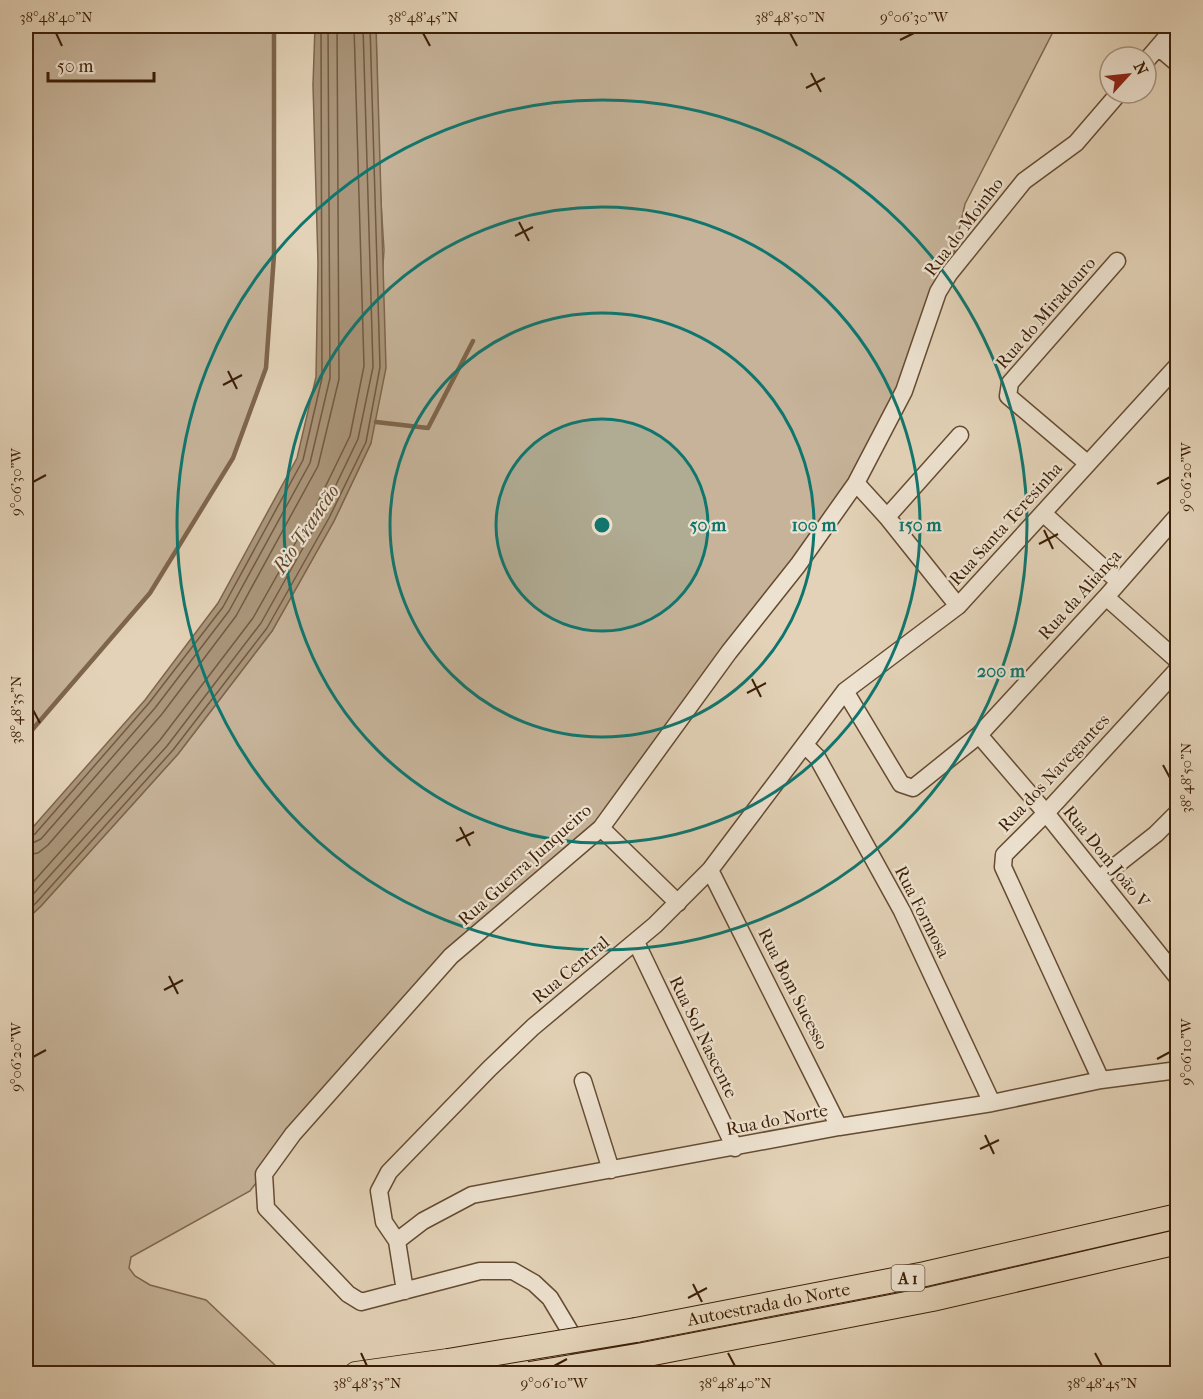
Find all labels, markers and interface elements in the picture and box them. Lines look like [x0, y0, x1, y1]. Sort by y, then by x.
text: 38°48'40"N [19, 8, 93, 26]
text: 38°48'45"N [388, 8, 459, 26]
text: 38°48'50"N [755, 8, 826, 26]
text: 9°06'30"W [880, 8, 949, 26]
scale bar [48, 45, 154, 83]
north arrow [1098, 45, 1158, 105]
text: 50 m [57, 56, 94, 77]
text: N [1130, 59, 1153, 79]
street label: Rua do Moinho [920, 174, 1008, 280]
street label: Rua do Miradouro [992, 253, 1100, 373]
text: 9°06'20"W [1177, 441, 1195, 512]
text: 9°06'30"W [7, 447, 25, 516]
street label: Rua Santa Teresinha [945, 458, 1067, 590]
water label: Rio Trancão [267, 480, 344, 579]
centre of rings [592, 515, 612, 535]
text: 50 m [690, 515, 727, 536]
text: 100 m [791, 515, 838, 536]
text: 150 m [899, 515, 942, 536]
street label: Rua da Aliança [1034, 545, 1126, 644]
text: 200 m [977, 661, 1026, 682]
text: 38°48'35"N [7, 675, 25, 744]
street label: Rua dos Navegantes [994, 709, 1114, 836]
text: 38°48'50"N [1177, 742, 1195, 813]
street label: Rua Guerra Junqueiro [454, 800, 596, 930]
street label: Rua Dom João V [1058, 802, 1154, 913]
street label: Rua Formosa [890, 863, 954, 962]
street label: Rua Bom Sucesso [753, 925, 833, 1053]
street label: Rua Central [528, 932, 614, 1008]
street label: Rua Sol Nascente [664, 973, 742, 1101]
text: 9°06'10"W [1177, 1017, 1195, 1086]
text: 9°06'20"W [7, 1021, 25, 1092]
street label: Rua do Norte [724, 1100, 830, 1140]
road number: A 1 [892, 1265, 924, 1291]
street label: Autoestrada do Norte [684, 1278, 852, 1331]
text: 38°48'35"N [333, 1374, 402, 1392]
text: 9°06'10"W [520, 1374, 589, 1392]
text: 38°48'40"N [698, 1374, 772, 1392]
text: 38°48'45"N [1067, 1374, 1138, 1392]

